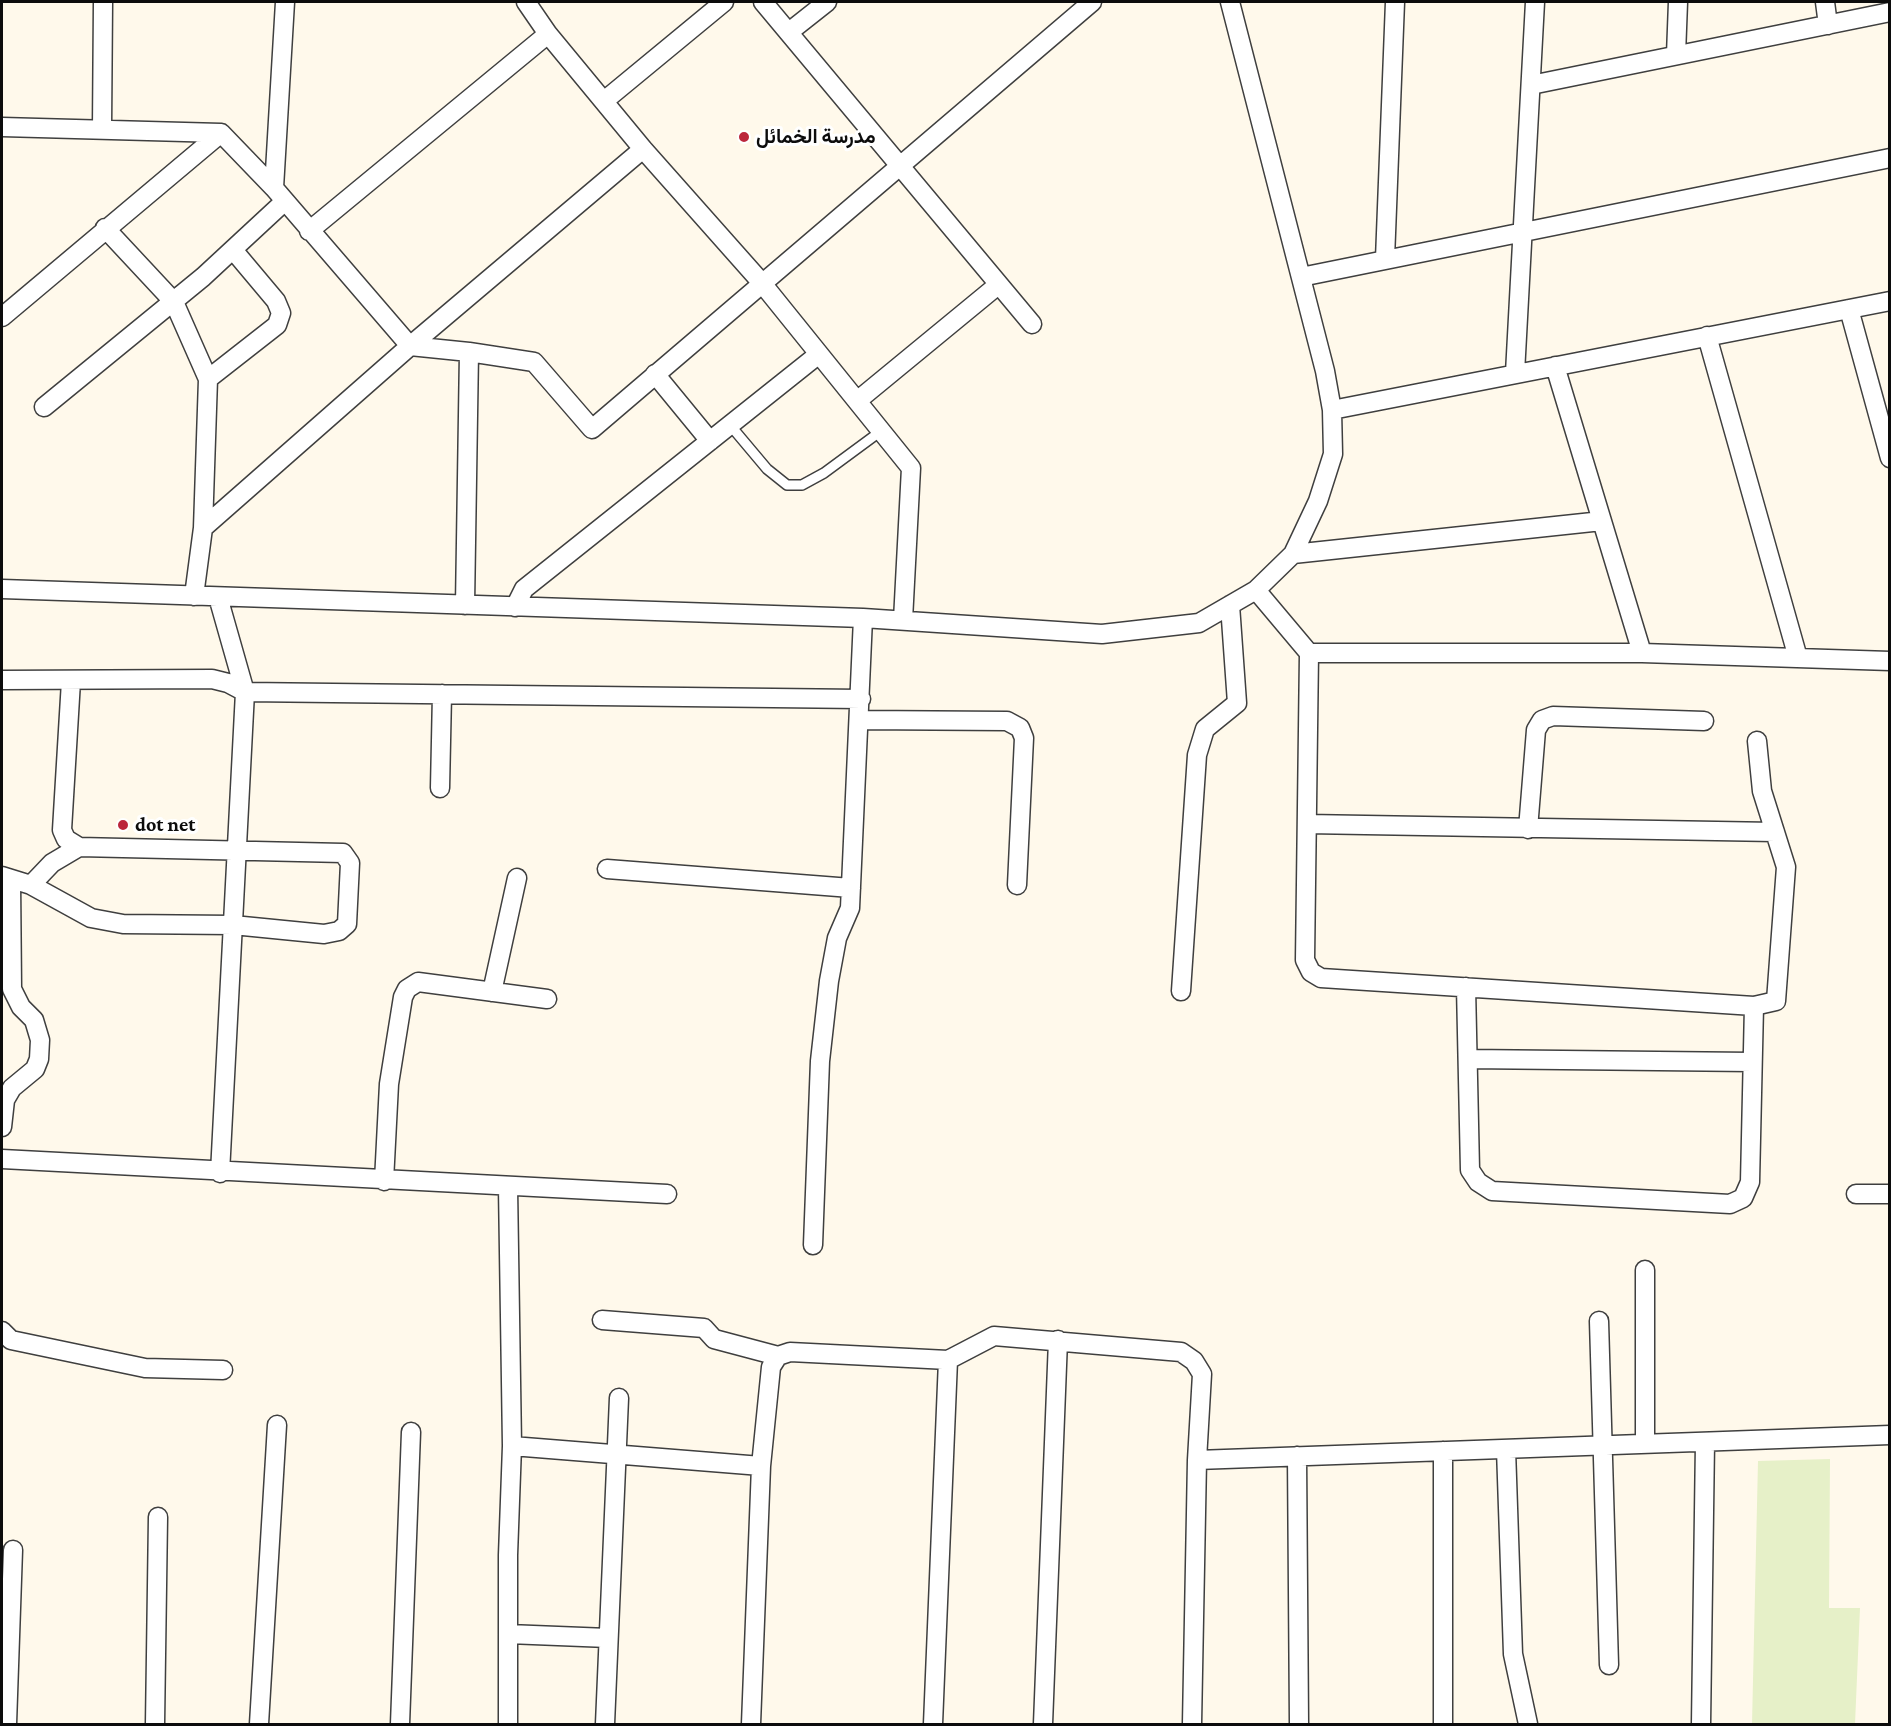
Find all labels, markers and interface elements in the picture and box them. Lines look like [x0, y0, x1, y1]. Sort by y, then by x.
place label: مدرسة الخمائل [756, 125, 876, 149]
marker: مدرسة الخمائل [737, 130, 751, 144]
place label: dot net [135, 813, 195, 837]
marker: dot net [116, 818, 130, 832]

